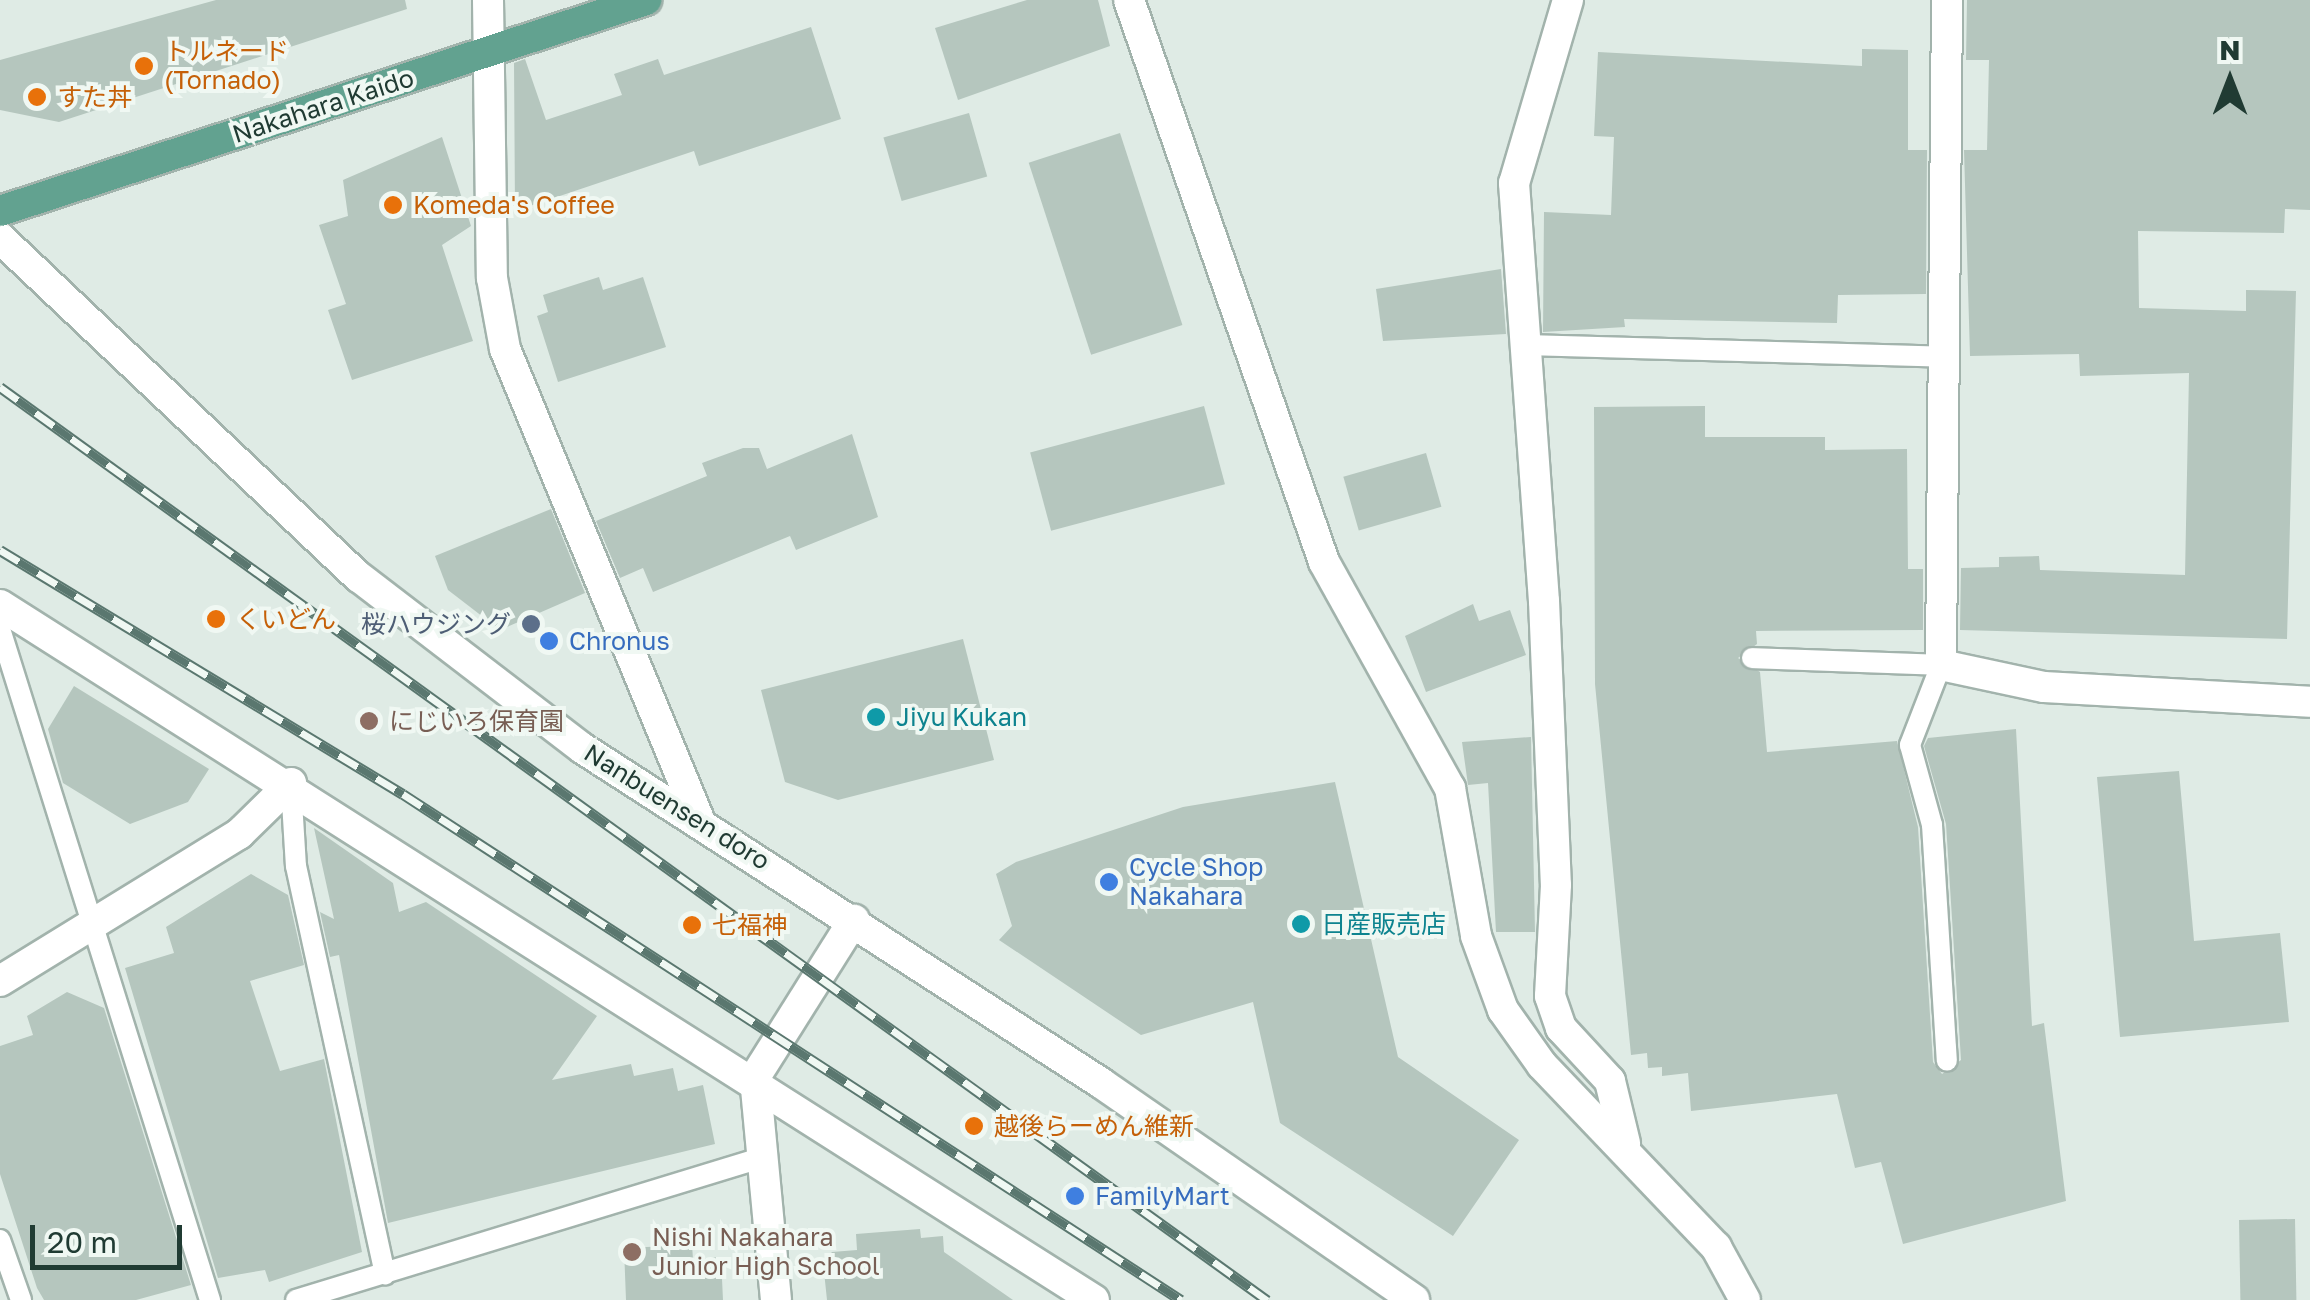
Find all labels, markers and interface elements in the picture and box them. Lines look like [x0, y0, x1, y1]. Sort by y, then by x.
north arrow [2180, 30, 2280, 130]
text: N [2219, 33, 2241, 66]
place label: トルネード (Tornado) [164, 37, 289, 96]
marker: トルネード (Tornado) [133, 55, 155, 77]
street label: Nakahara Kaido [229, 63, 417, 149]
place label: すた丼 [57, 82, 132, 112]
marker: すた丼 [26, 86, 48, 108]
place label: Komeda's Coffee [413, 190, 615, 220]
marker: Komeda's Coffee [382, 194, 404, 216]
place label: くいどん [236, 604, 336, 634]
marker: くいどん [205, 608, 227, 630]
place label: 桜ハウジング [361, 609, 511, 639]
marker: 桜ハウジング [520, 613, 542, 635]
place label: Chronus [569, 626, 670, 656]
marker: Chronus [538, 630, 560, 652]
place label: Jiyu Kukan [896, 702, 1027, 732]
place label: にじいろ保育園 [389, 706, 564, 736]
marker: Jiyu Kukan [865, 706, 887, 728]
marker: にじいろ保育園 [358, 710, 380, 732]
street label: Nanbuensen doro [579, 738, 775, 876]
place label: Cycle Shop Nakahara [1129, 853, 1263, 912]
marker: Cycle Shop Nakahara [1098, 871, 1120, 893]
place label: 日産販売店 [1321, 909, 1446, 939]
place label: 七福神 [712, 910, 787, 940]
marker: 日産販売店 [1290, 913, 1312, 935]
marker: 七福神 [681, 914, 703, 936]
place label: 越後らーめん維新 [994, 1111, 1194, 1141]
marker: 越後らーめん維新 [963, 1115, 985, 1137]
place label: FamilyMart [1095, 1181, 1230, 1211]
marker: FamilyMart [1064, 1185, 1086, 1207]
scale bar [35, 1205, 188, 1267]
place label: Nishi Nakahara Junior High School [652, 1223, 880, 1282]
text: 20 m [47, 1224, 117, 1260]
marker: Nishi Nakahara Junior High School [621, 1241, 643, 1263]

